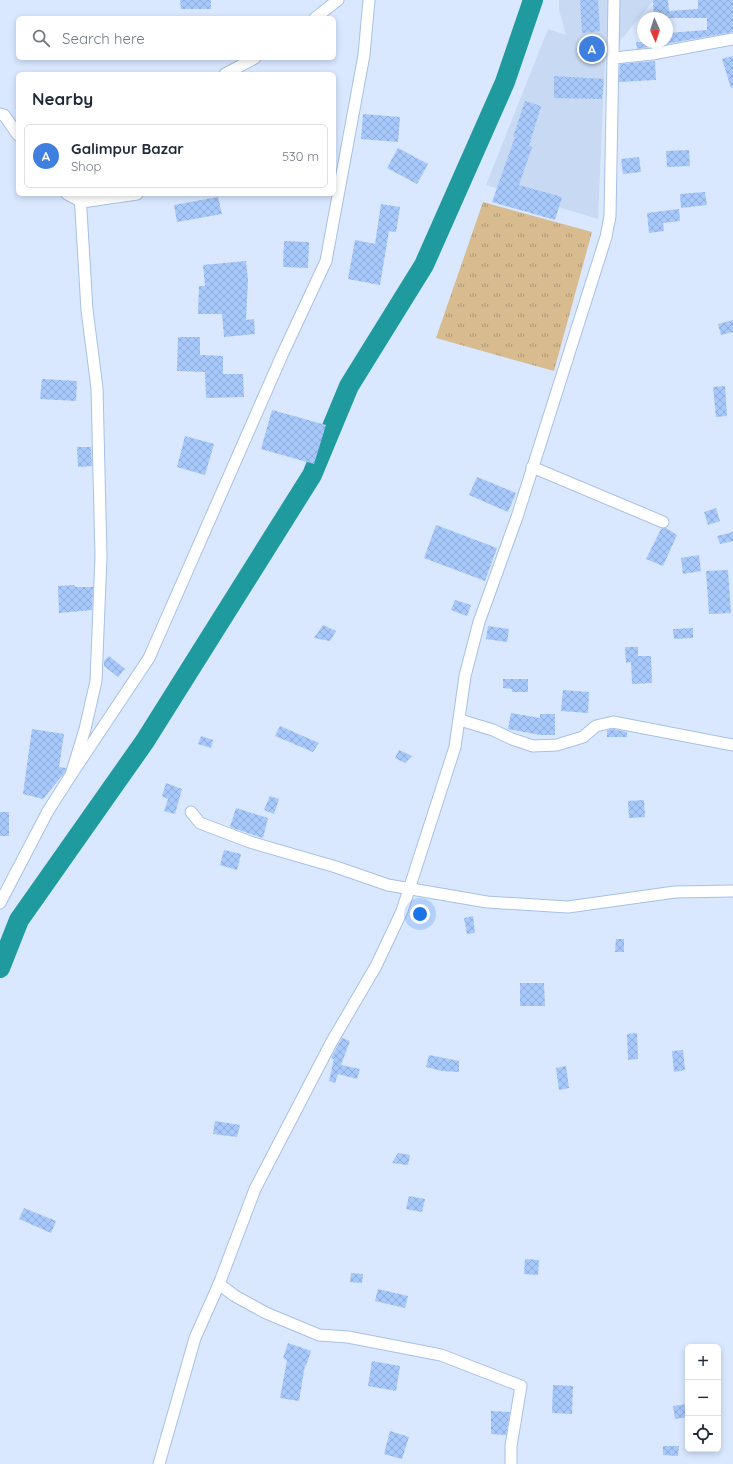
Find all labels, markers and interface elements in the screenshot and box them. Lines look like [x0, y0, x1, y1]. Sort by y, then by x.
north arrow [637, 12, 673, 48]
search box [16, 16, 336, 60]
icon: search [30, 27, 52, 49]
text: Search here [62, 29, 145, 48]
pin: A [579, 34, 605, 64]
text: Nearby [32, 88, 93, 109]
text: Galimpur Bazar [71, 139, 184, 158]
text: A [42, 148, 50, 164]
text: 530 m [282, 148, 319, 164]
text: Shop [71, 158, 101, 174]
your location [410, 904, 430, 924]
map controls [685, 1344, 721, 1452]
button: + [685, 1344, 721, 1380]
button: − [685, 1380, 721, 1416]
button: locate [685, 1416, 721, 1452]

